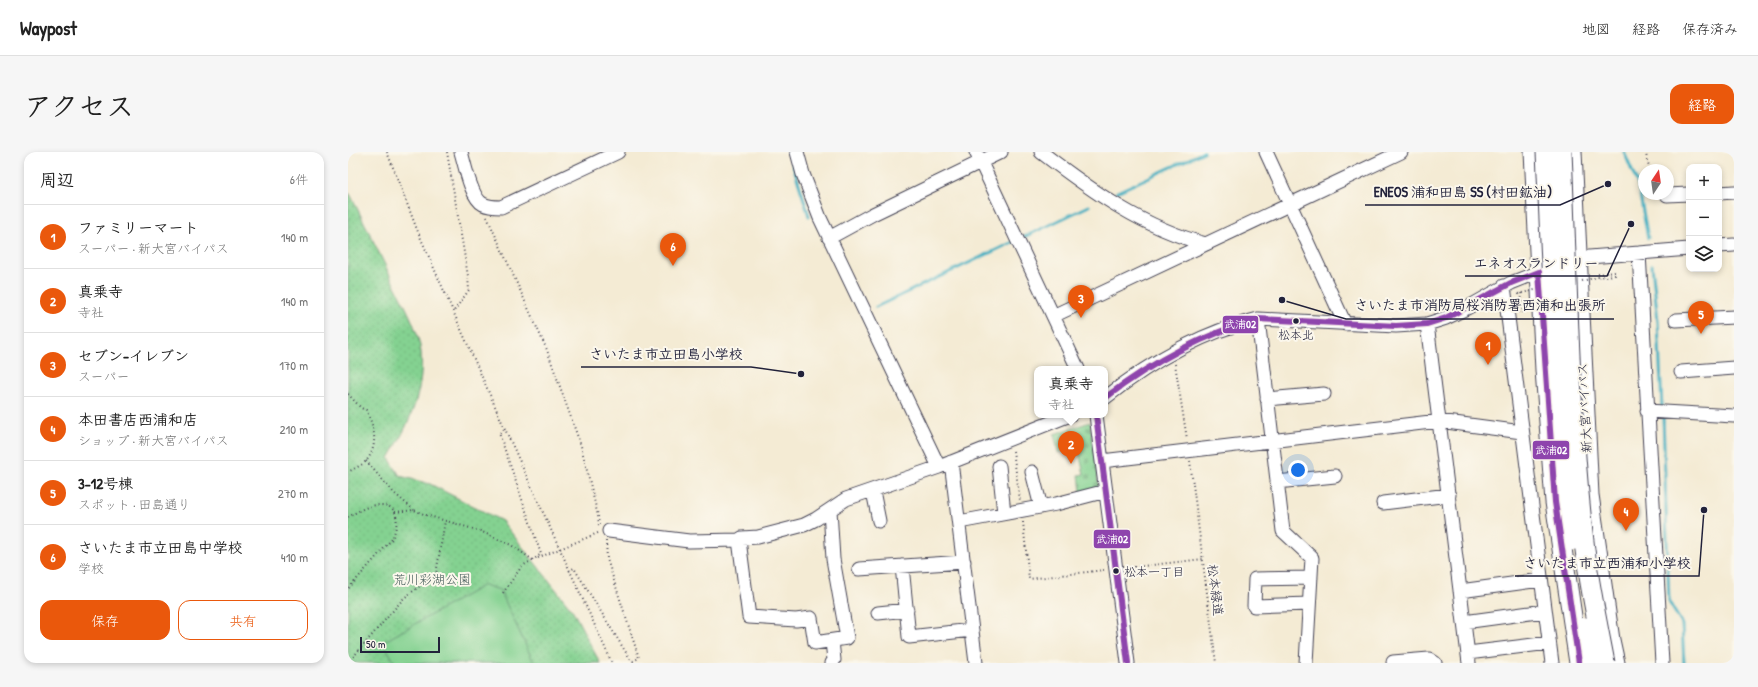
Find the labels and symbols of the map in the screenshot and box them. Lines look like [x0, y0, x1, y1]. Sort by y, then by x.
north arrow [1638, 164, 1674, 200]
callout: ENEOS 浦和田島 SS (村田鉱油) [1365, 179, 1560, 205]
text: ENEOS 浦和田島 SS (村田鉱油) [1374, 182, 1552, 201]
pin: 6 [660, 233, 686, 266]
callout: エネオスランドリー [1465, 250, 1607, 276]
text: エネオスランドリー [1473, 253, 1599, 272]
pin: 3 [1068, 285, 1094, 318]
callout: さいたま市消防局桜消防署西浦和出張所 [1346, 293, 1614, 319]
text: さいたま市消防局桜消防署西浦和出張所 [1354, 295, 1606, 314]
pin: 5 [1688, 301, 1714, 334]
line badge: 武浦02 [1222, 315, 1259, 334]
marker: 松本北 [1291, 316, 1301, 326]
text: 武浦02 [1224, 317, 1257, 331]
place label: 松本北 [1278, 326, 1314, 343]
pin: 1 [1475, 332, 1501, 365]
callout: さいたま市立田島小学校 [581, 341, 751, 367]
text: さいたま市立田島小学校 [589, 344, 743, 363]
street label: 新大宮バイパス [1573, 362, 1595, 454]
pin: 2 [1058, 431, 1084, 464]
line badge: 武浦02 [1532, 440, 1570, 460]
text: 武浦02 [1535, 443, 1568, 457]
your location [1288, 460, 1308, 480]
pin: 4 [1613, 498, 1639, 531]
line badge: 武浦02 [1093, 529, 1131, 549]
text: 武浦02 [1096, 532, 1129, 546]
callout: さいたま市立西浦和小学校 [1515, 550, 1699, 576]
text: さいたま市立西浦和小学校 [1523, 553, 1691, 572]
place label: 松本一丁目 [1124, 563, 1184, 580]
street label: 松本緑道 [1204, 563, 1228, 617]
marker: 松本一丁目 [1111, 566, 1121, 576]
park label: 荒川彩湖公園 [393, 570, 471, 588]
scale bar [360, 635, 440, 654]

